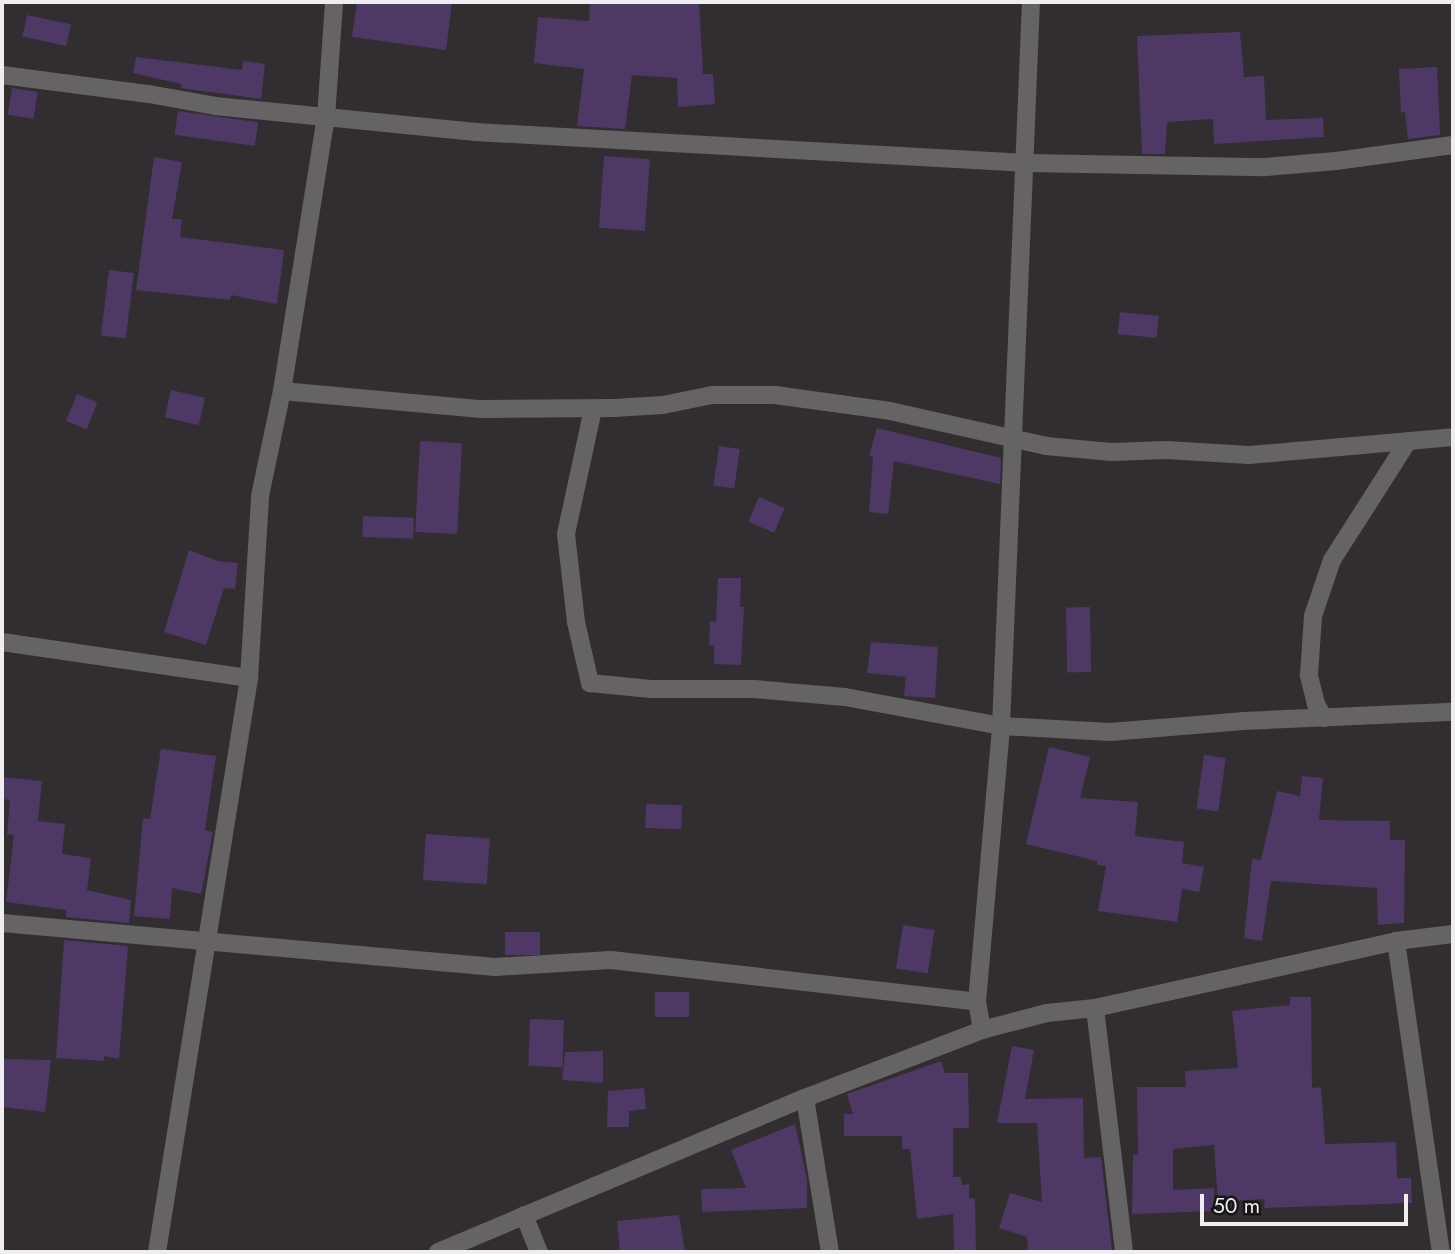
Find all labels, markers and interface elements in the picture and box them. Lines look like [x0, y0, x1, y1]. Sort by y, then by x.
scale bar [1203, 1180, 1411, 1224]
text: 50 m [1213, 1191, 1260, 1221]

